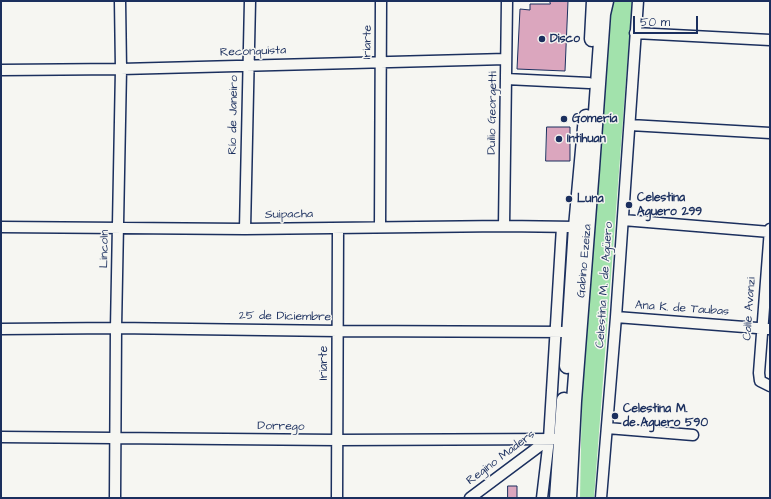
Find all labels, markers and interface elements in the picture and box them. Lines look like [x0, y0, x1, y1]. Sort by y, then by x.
scale bar [635, 8, 700, 34]
text: 50 m [640, 14, 670, 31]
street label: Iriarte [361, 25, 375, 59]
place label: Disco [550, 32, 580, 46]
marker: Disco [537, 34, 547, 44]
street label: Reconquista [220, 44, 286, 60]
street label: Duilio Georgetti [485, 71, 501, 155]
street label: Río de Janeiro [226, 75, 242, 155]
place label: Gomería [572, 112, 617, 126]
marker: Gomería [559, 114, 569, 124]
place label: Intihuan [567, 132, 606, 146]
marker: Intihuan [554, 134, 564, 144]
place label: Celestina Aguero 299 [637, 191, 702, 219]
place label: Luna [577, 192, 604, 206]
marker: Luna [564, 194, 574, 204]
marker: Celestina Aguero 299 [624, 200, 634, 210]
street label: Suipacha [265, 207, 313, 223]
street label: Celestina M. de Agüero [593, 221, 617, 349]
street label: Gabino Ezeiza [575, 224, 595, 298]
street label: Lincoln [97, 230, 113, 268]
street label: Calle Avanzi [741, 277, 759, 341]
street label: Ana K. de Taubas [634, 299, 730, 319]
street label: 25 de Diciembre [239, 309, 331, 325]
street label: Iriarte [317, 346, 331, 380]
place label: Celestina M. de Aguero 590 [623, 402, 708, 430]
marker: Celestina M. de Aguero 590 [610, 411, 620, 421]
street label: Dorrego [257, 419, 305, 435]
street label: Regino Maders [464, 428, 538, 488]

